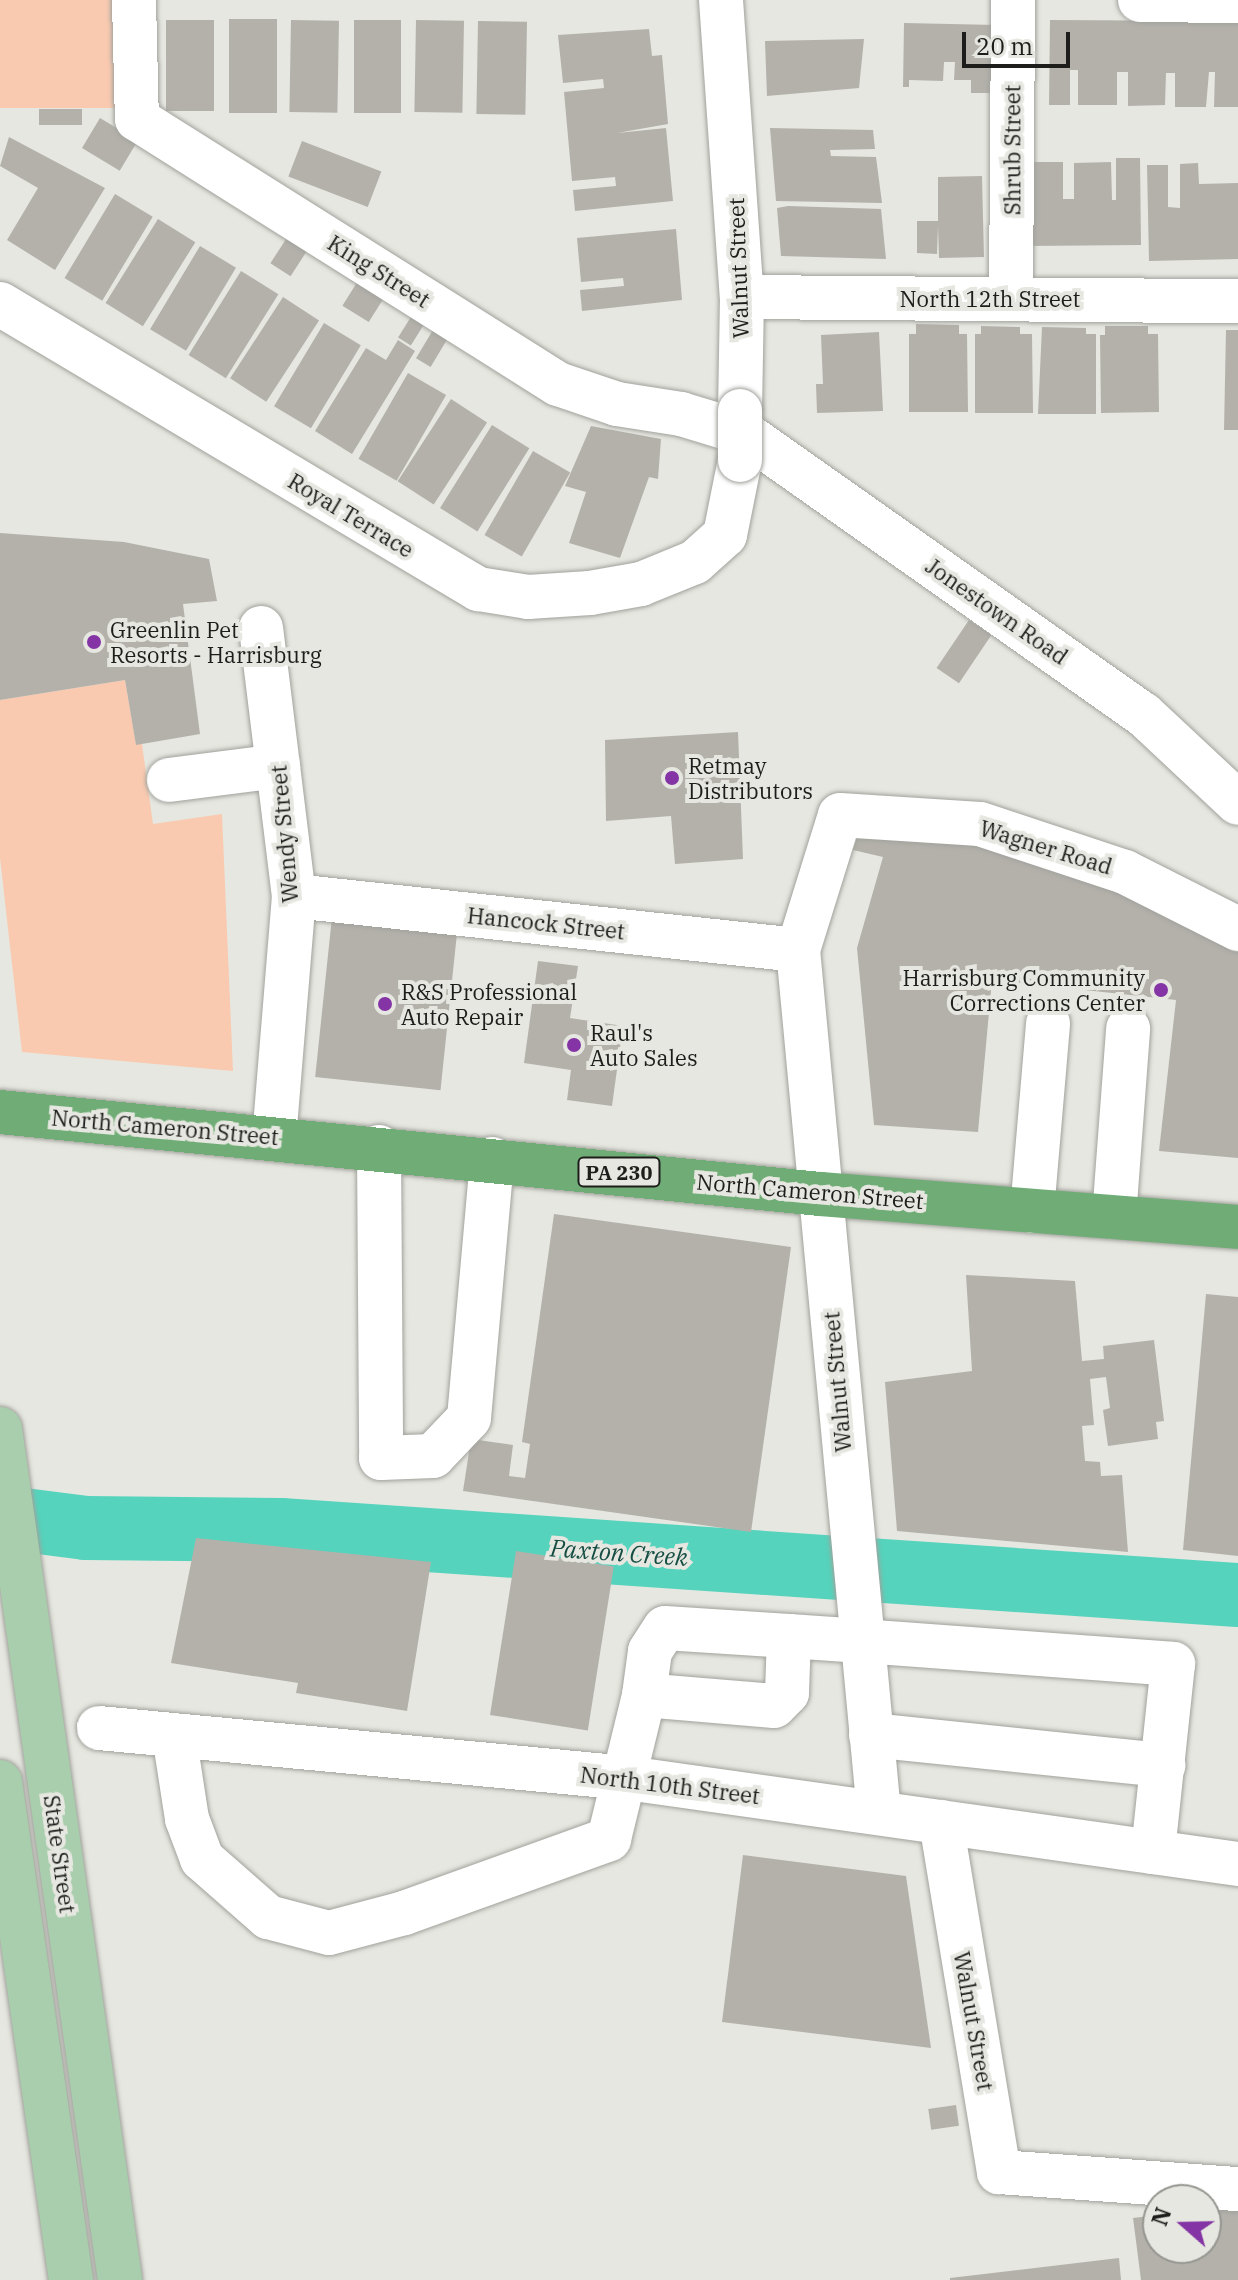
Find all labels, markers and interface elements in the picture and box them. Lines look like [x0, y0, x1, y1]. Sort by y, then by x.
scale bar [966, 16, 1074, 66]
text: 20 m [976, 30, 1033, 62]
street label: Shrub Street [999, 85, 1025, 215]
street label: Walnut Street [722, 197, 754, 339]
street label: King Street [323, 229, 435, 313]
street label: North 12th Street [900, 286, 1080, 312]
street label: Royal Terrace [284, 467, 418, 563]
street label: Jonestown Road [921, 552, 1073, 670]
place label: Greenlin Pet Resorts - Harrisburg [110, 616, 322, 668]
marker: Greenlin Pet Resorts - Harrisburg [85, 633, 103, 651]
place label: Retmay Distributors [688, 752, 813, 804]
street label: Wendy Street [265, 764, 303, 904]
marker: Retmay Distributors [663, 769, 681, 787]
street label: Wagner Road [977, 814, 1115, 880]
street label: Hancock Street [466, 902, 626, 944]
place label: Harrisburg Community Corrections Center [902, 964, 1145, 1016]
place label: R&S Professional Auto Repair [401, 978, 577, 1030]
marker: Harrisburg Community Corrections Center [1152, 981, 1170, 999]
marker: R&S Professional Auto Repair [376, 995, 394, 1013]
place label: Raul's Auto Sales [590, 1019, 698, 1070]
marker: Raul's Auto Sales [565, 1036, 583, 1054]
street label: North Cameron Street [50, 1104, 280, 1150]
road number: PA 230 [577, 1156, 661, 1188]
street label: North Cameron Street [695, 1168, 925, 1214]
street label: Walnut Street [818, 1311, 856, 1453]
water label: Paxton Creek [549, 1534, 689, 1572]
street label: North 10th Street [579, 1761, 761, 1809]
street label: State Street [39, 1793, 81, 1915]
street label: Walnut Street [949, 1949, 999, 2093]
north arrow [1142, 2184, 1222, 2264]
text: N [1144, 2203, 1177, 2229]

